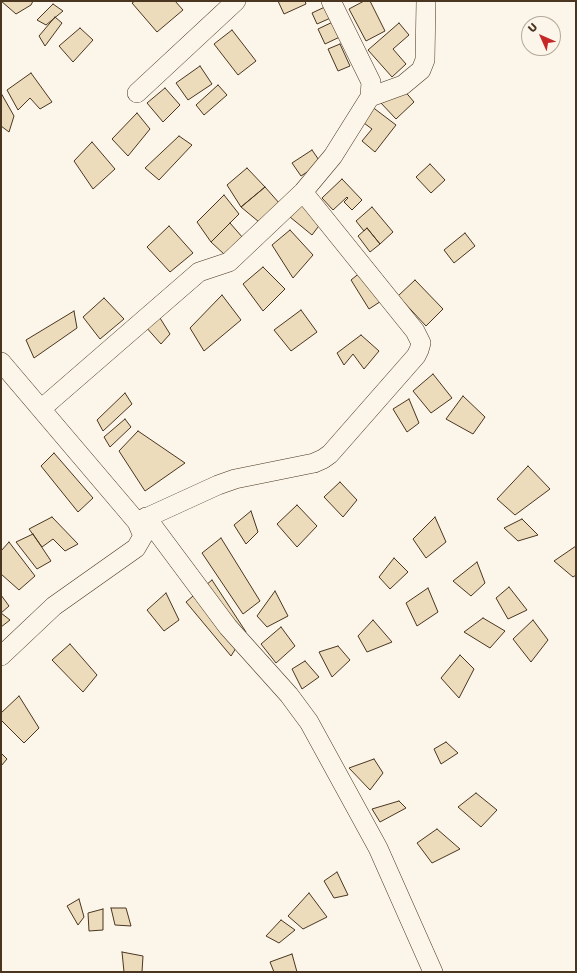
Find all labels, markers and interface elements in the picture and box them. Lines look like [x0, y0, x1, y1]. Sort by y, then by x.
north arrow [521, 16, 561, 56]
text: U [525, 20, 540, 35]

